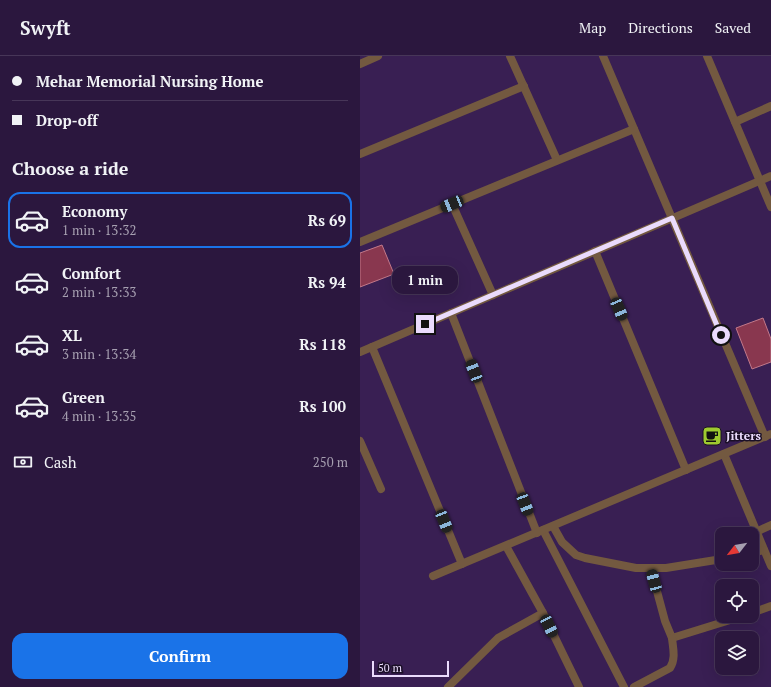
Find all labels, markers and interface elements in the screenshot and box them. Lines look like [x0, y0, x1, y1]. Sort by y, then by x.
text: Swyft [20, 15, 71, 40]
text: Map [579, 18, 606, 37]
text: Directions [628, 18, 693, 37]
text: Saved [715, 18, 751, 37]
text: Mehar Memorial Nursing Home [36, 71, 264, 91]
text: Drop-off [36, 110, 98, 130]
text: Choose a ride [12, 156, 128, 180]
car [439, 194, 465, 214]
text: Economy [62, 201, 127, 221]
icon: car [14, 202, 50, 238]
text: Rs 69 [308, 210, 346, 230]
text: 1 min · 13:32 [62, 221, 136, 239]
text: Comfort [62, 263, 121, 283]
icon: car [14, 264, 50, 300]
callout: 1 min [392, 266, 458, 294]
text: 1 min [407, 271, 443, 289]
text: Rs 94 [308, 272, 346, 292]
text: 2 min · 13:33 [62, 283, 136, 301]
car [609, 296, 629, 322]
route end [416, 315, 434, 333]
text: XL [62, 325, 82, 345]
icon: car [14, 326, 50, 362]
route start [712, 326, 730, 344]
text: Rs 118 [299, 334, 346, 354]
text: 3 min · 13:34 [62, 345, 136, 363]
car [464, 358, 484, 384]
text: Green [62, 387, 105, 407]
icon: car [14, 388, 50, 424]
text: Rs 100 [299, 396, 346, 416]
text: 4 min · 13:35 [62, 407, 136, 425]
cafe icon: Jitters [701, 425, 723, 447]
place label: Jitters [726, 428, 761, 443]
icon: cash [12, 451, 34, 473]
text: Cash [44, 452, 77, 472]
text: 250 m [313, 453, 348, 471]
car [515, 491, 535, 517]
car [434, 508, 454, 534]
north arrow [715, 527, 759, 571]
map controls [715, 527, 759, 675]
car [645, 568, 663, 594]
button: locate [715, 579, 759, 623]
car [538, 613, 560, 639]
button: layers [715, 631, 759, 675]
button: Confirm [12, 633, 348, 679]
scale bar [372, 659, 449, 678]
text: 50 m [378, 661, 402, 675]

